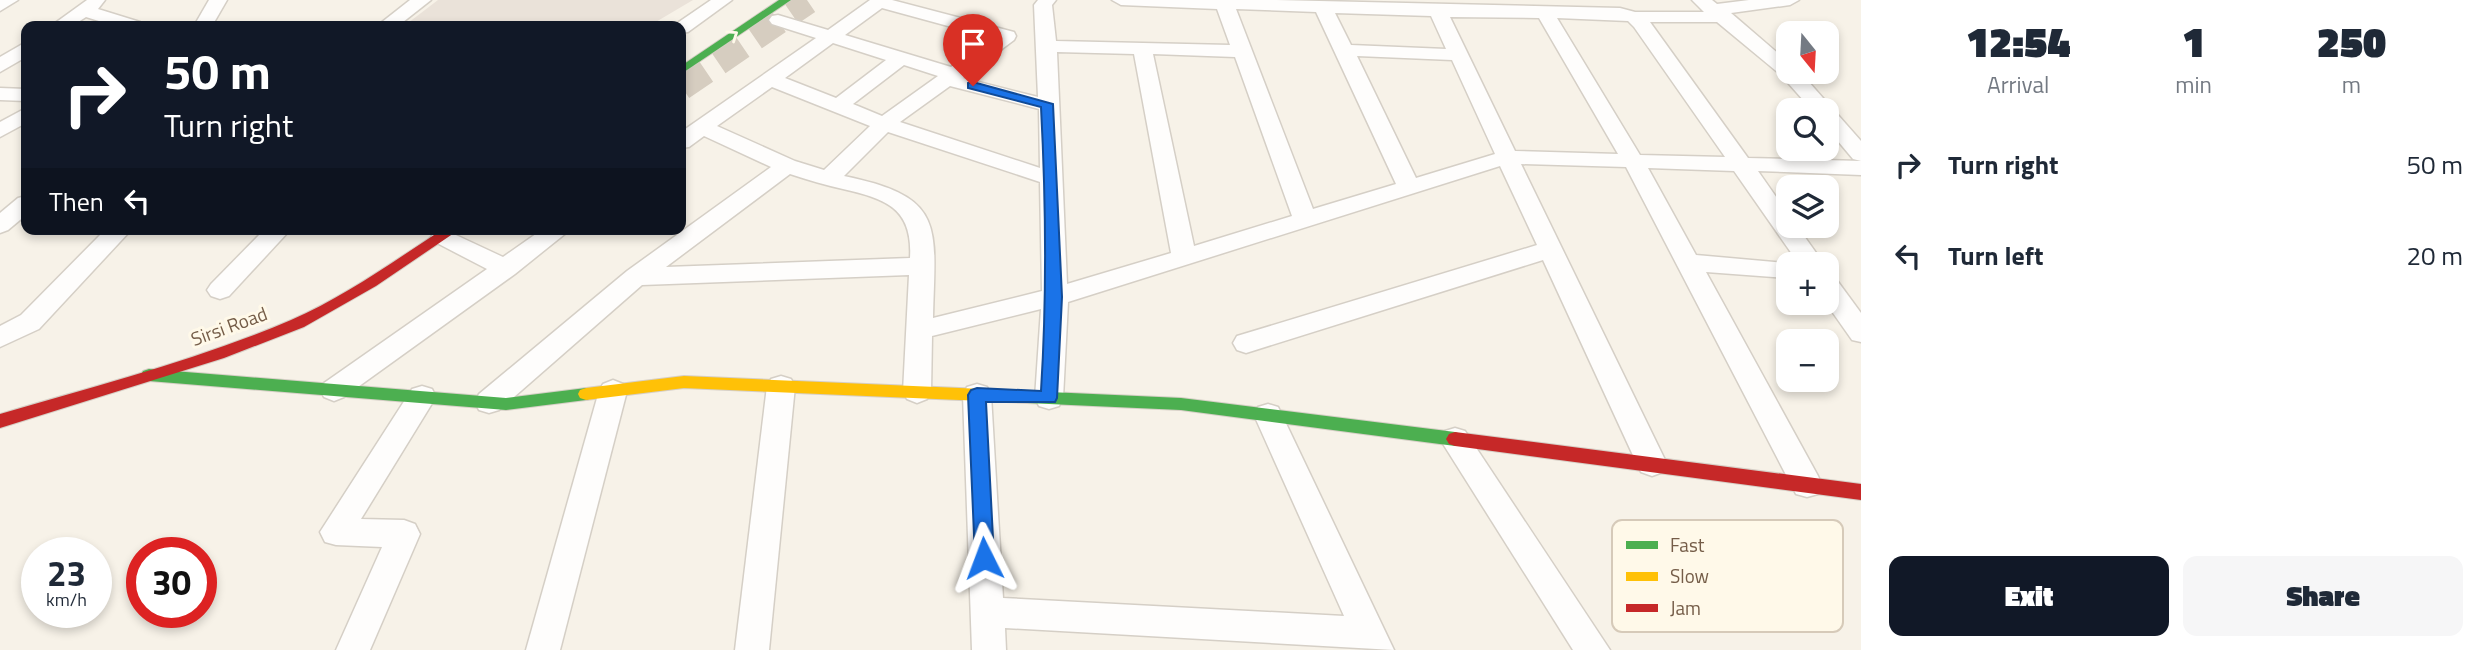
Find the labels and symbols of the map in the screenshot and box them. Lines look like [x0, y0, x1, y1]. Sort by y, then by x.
pin [943, 14, 1003, 86]
north arrow [1776, 21, 1839, 84]
one-way arrow [725, 31, 738, 43]
street label: Sirsi Road [187, 298, 271, 353]
legend [1612, 520, 1843, 632]
position arrow [947, 521, 1021, 595]
text: Fast [1670, 530, 1705, 559]
speed limit sign: 30 [126, 537, 217, 628]
text: Slow [1670, 561, 1709, 590]
text: Jam [1670, 593, 1701, 622]

